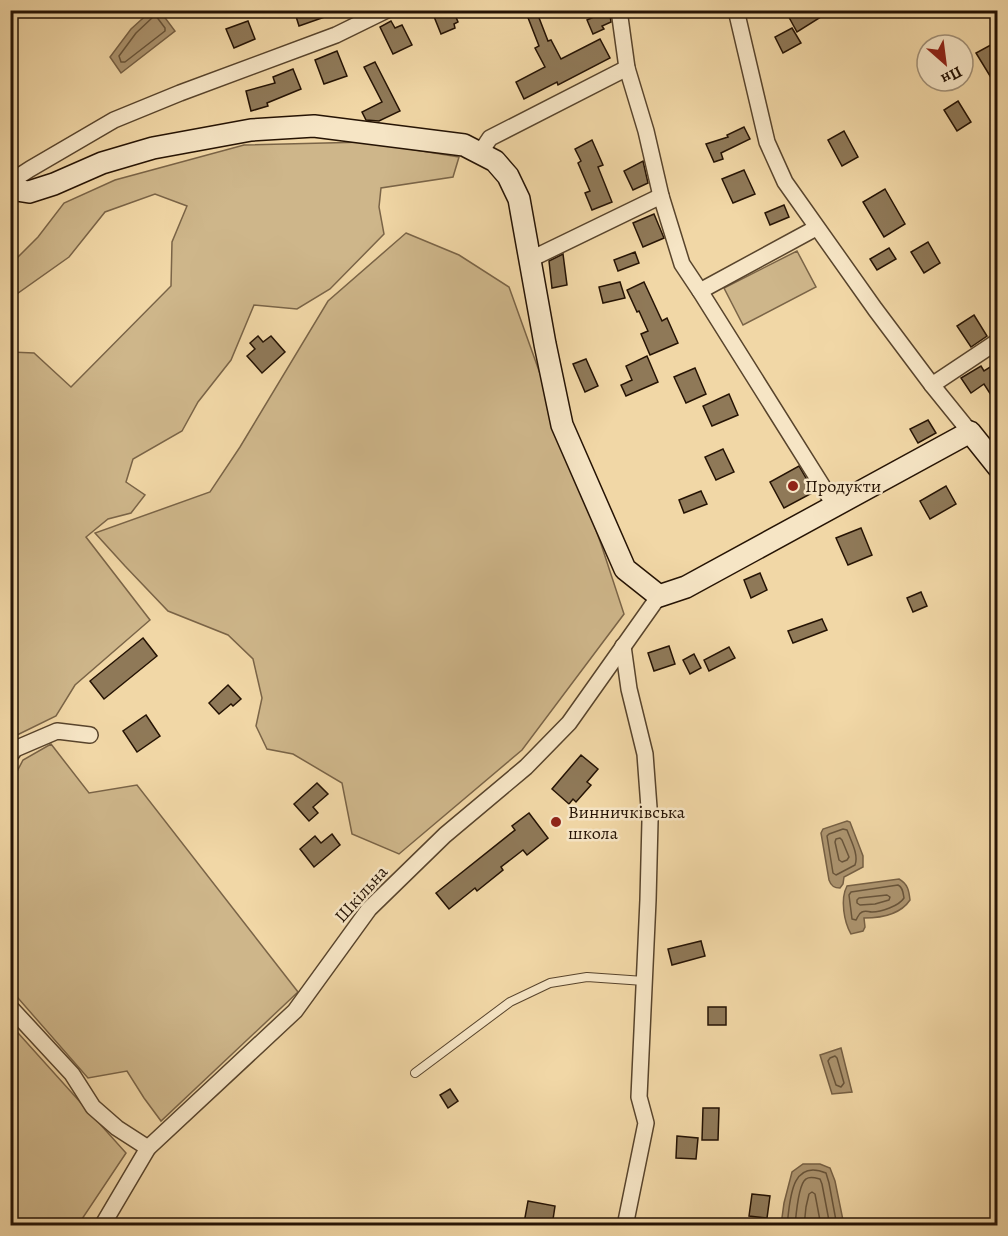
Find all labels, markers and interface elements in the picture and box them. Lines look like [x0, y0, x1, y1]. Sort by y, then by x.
north arrow [915, 33, 975, 93]
text: Пн [937, 61, 966, 90]
place label: Продукти [805, 474, 881, 498]
marker: Продукти [786, 479, 800, 493]
place label: Винничківська школа [568, 800, 686, 845]
marker: Винничківська школа [549, 815, 563, 829]
street label: Шкільна [329, 860, 393, 928]

